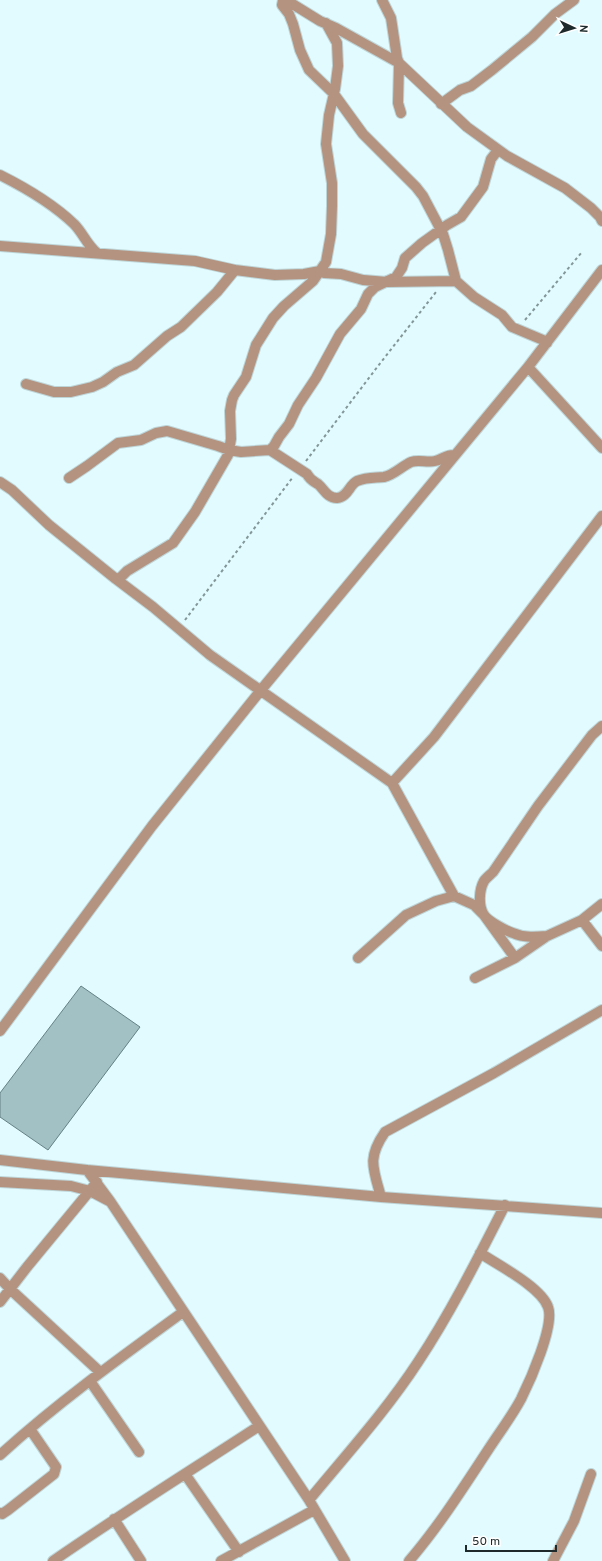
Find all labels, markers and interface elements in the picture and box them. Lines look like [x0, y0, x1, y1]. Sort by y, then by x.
north arrow [554, 8, 594, 48]
text: N [576, 24, 590, 33]
scale bar [466, 1527, 556, 1553]
text: 50 m [472, 1534, 500, 1550]

